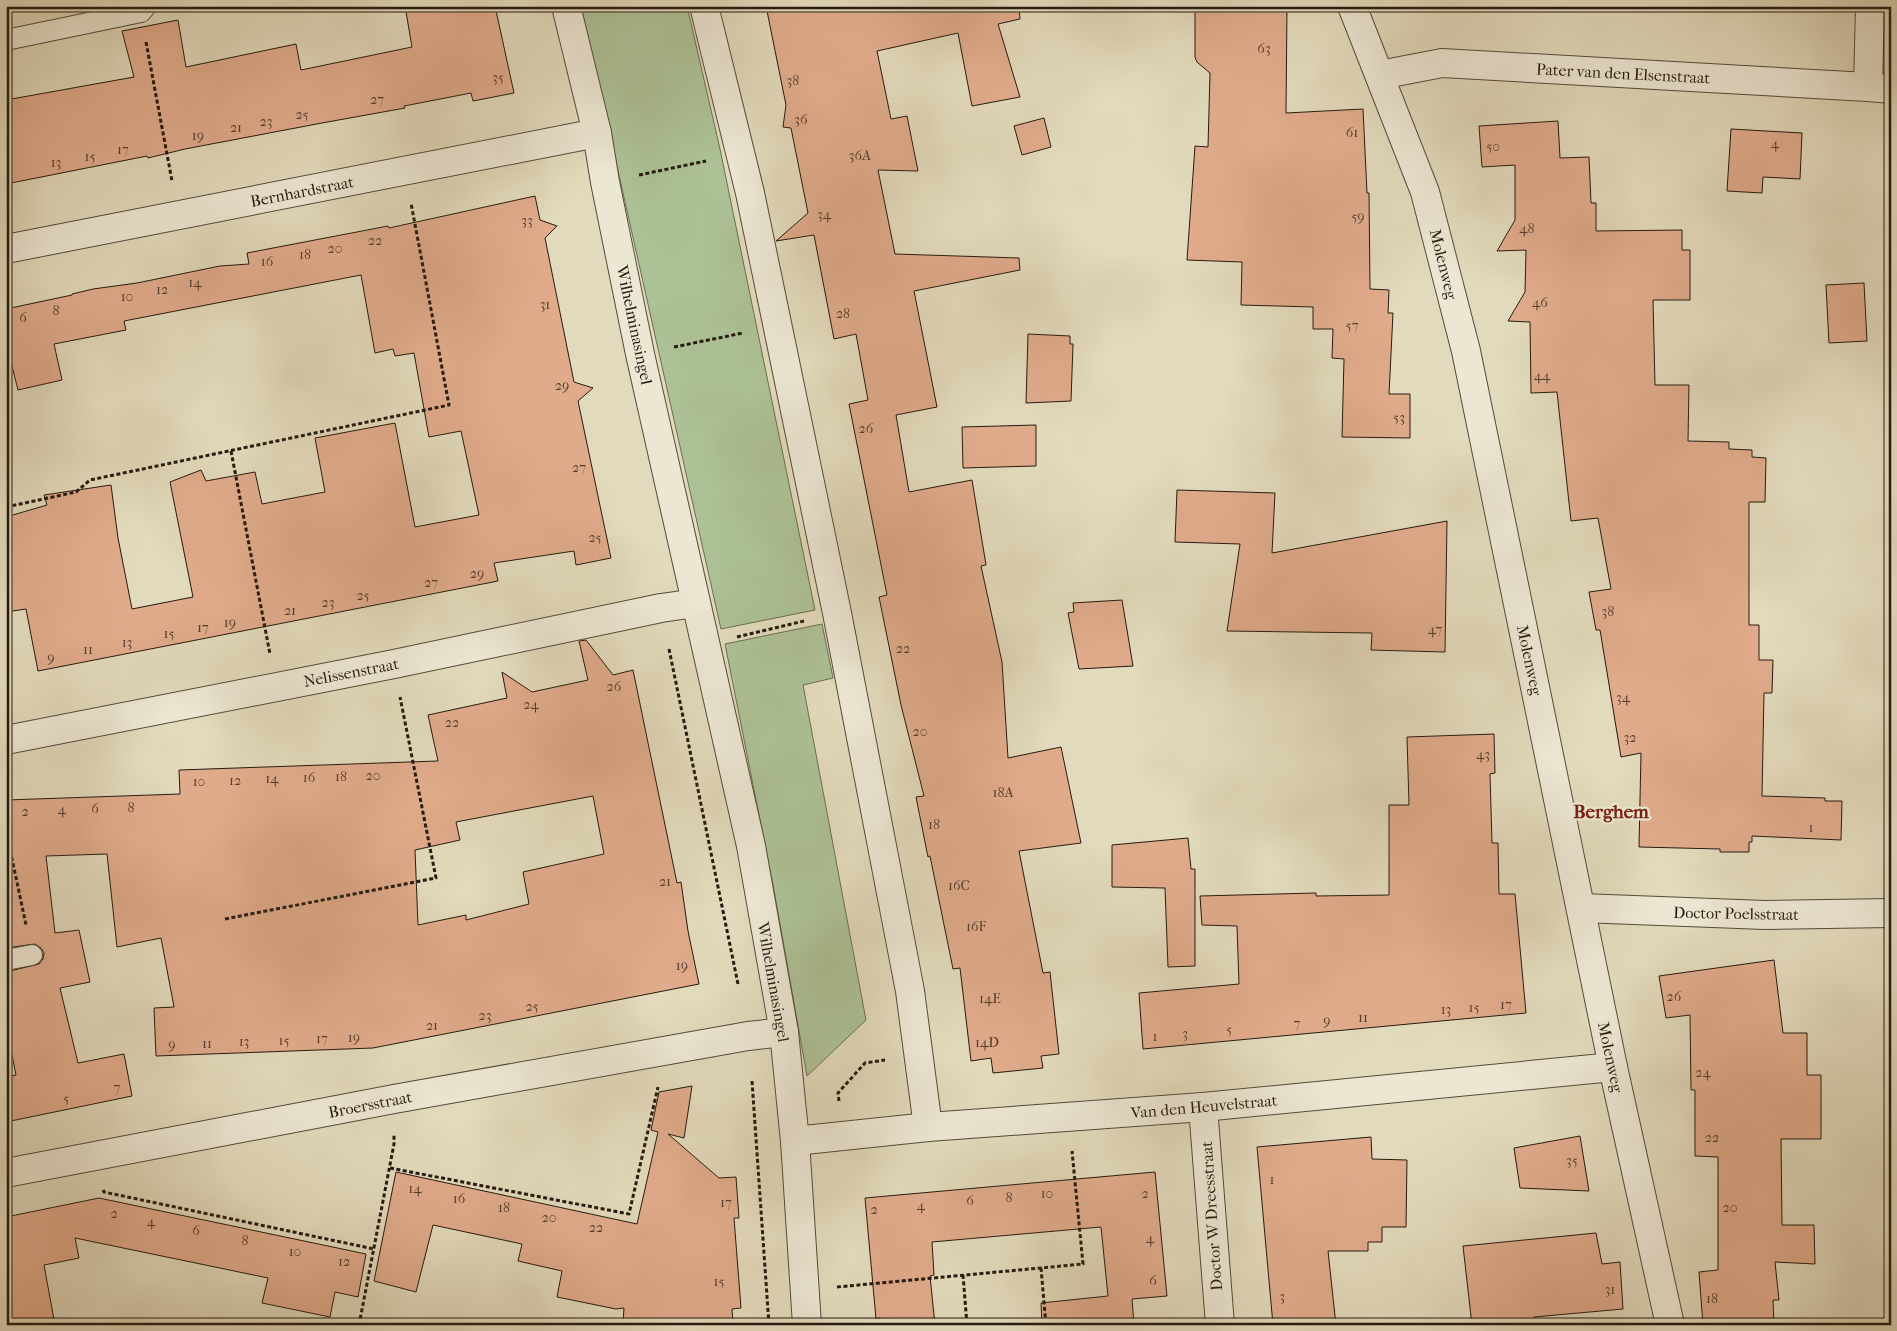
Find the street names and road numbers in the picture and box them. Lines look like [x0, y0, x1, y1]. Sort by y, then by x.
street label: Pater van den Elsenstraat [1535, 59, 1711, 88]
street label: Bernhardstraat [249, 172, 356, 211]
street label: Molenweg [1426, 227, 1462, 302]
street label: Wilhelminasingel [612, 263, 657, 387]
street label: Molenweg [1513, 623, 1546, 698]
street label: Nelissenstraat [302, 654, 401, 691]
street label: Doctor Poelsstraat [1673, 903, 1799, 924]
street label: Wilhelminasingel [753, 920, 794, 1044]
street label: Molenweg [1594, 1020, 1627, 1095]
street label: Broersstraat [327, 1087, 414, 1122]
street label: Van den Heuvelstraat [1129, 1091, 1278, 1122]
street label: Doctor W Dreesstraat [1197, 1140, 1226, 1291]

